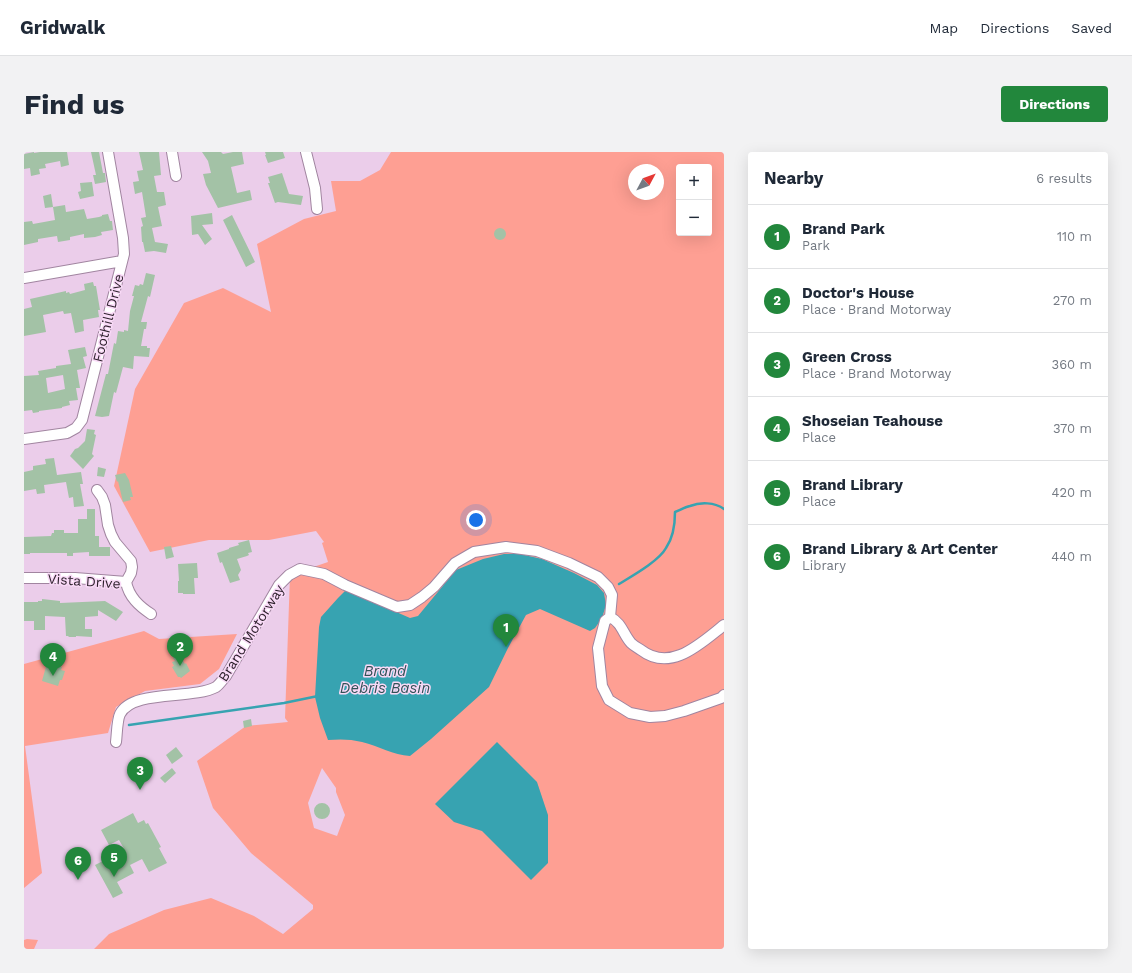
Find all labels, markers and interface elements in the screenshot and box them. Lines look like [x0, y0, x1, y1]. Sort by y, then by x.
text: Gridwalk [20, 16, 105, 39]
text: Map [930, 20, 958, 36]
text: Directions [980, 20, 1049, 36]
text: Saved [1071, 20, 1112, 36]
button: Directions [1001, 86, 1108, 122]
text: Find us [24, 88, 124, 121]
north arrow [628, 164, 664, 200]
map controls [676, 164, 712, 236]
button: + [676, 164, 712, 200]
text: Nearby [764, 168, 823, 188]
text: 6 results [1036, 171, 1092, 186]
button: − [676, 200, 712, 236]
text: Brand Park [802, 220, 885, 238]
text: 1 [774, 229, 780, 244]
text: 110 m [1057, 229, 1092, 244]
text: Park [802, 238, 830, 253]
street label: Foothill Drive [89, 272, 127, 364]
text: Doctor's House [802, 284, 914, 302]
text: 2 [773, 293, 781, 308]
text: 270 m [1053, 293, 1092, 308]
text: Place · Brand Motorway [802, 302, 951, 317]
text: Green Cross [802, 348, 892, 366]
text: 3 [773, 357, 781, 372]
text: 360 m [1052, 357, 1092, 372]
text: Place · Brand Motorway [802, 366, 951, 381]
text: Shoseian Teahouse [802, 412, 943, 430]
text: 4 [773, 421, 781, 436]
text: 370 m [1053, 421, 1092, 436]
text: Place [802, 430, 836, 445]
text: Brand Library [802, 476, 903, 494]
text: 5 [773, 485, 781, 500]
text: 420 m [1052, 485, 1092, 500]
text: Place [802, 494, 836, 509]
your location [466, 510, 486, 530]
text: Brand Library & Art Center [802, 540, 998, 558]
text: 6 [773, 549, 781, 564]
text: 440 m [1051, 549, 1092, 564]
text: Library [802, 558, 846, 573]
street label: Vista Drive [47, 570, 121, 592]
street label: Brand Motorway [215, 581, 288, 684]
pin: 1 [493, 614, 519, 647]
pin: 2 [167, 633, 193, 666]
pin: 4 [40, 643, 66, 676]
water label: Brand Debris Basin [340, 662, 430, 697]
pin: 3 [127, 757, 153, 790]
pin: 5 [101, 844, 127, 877]
pin: 6 [65, 847, 91, 880]

